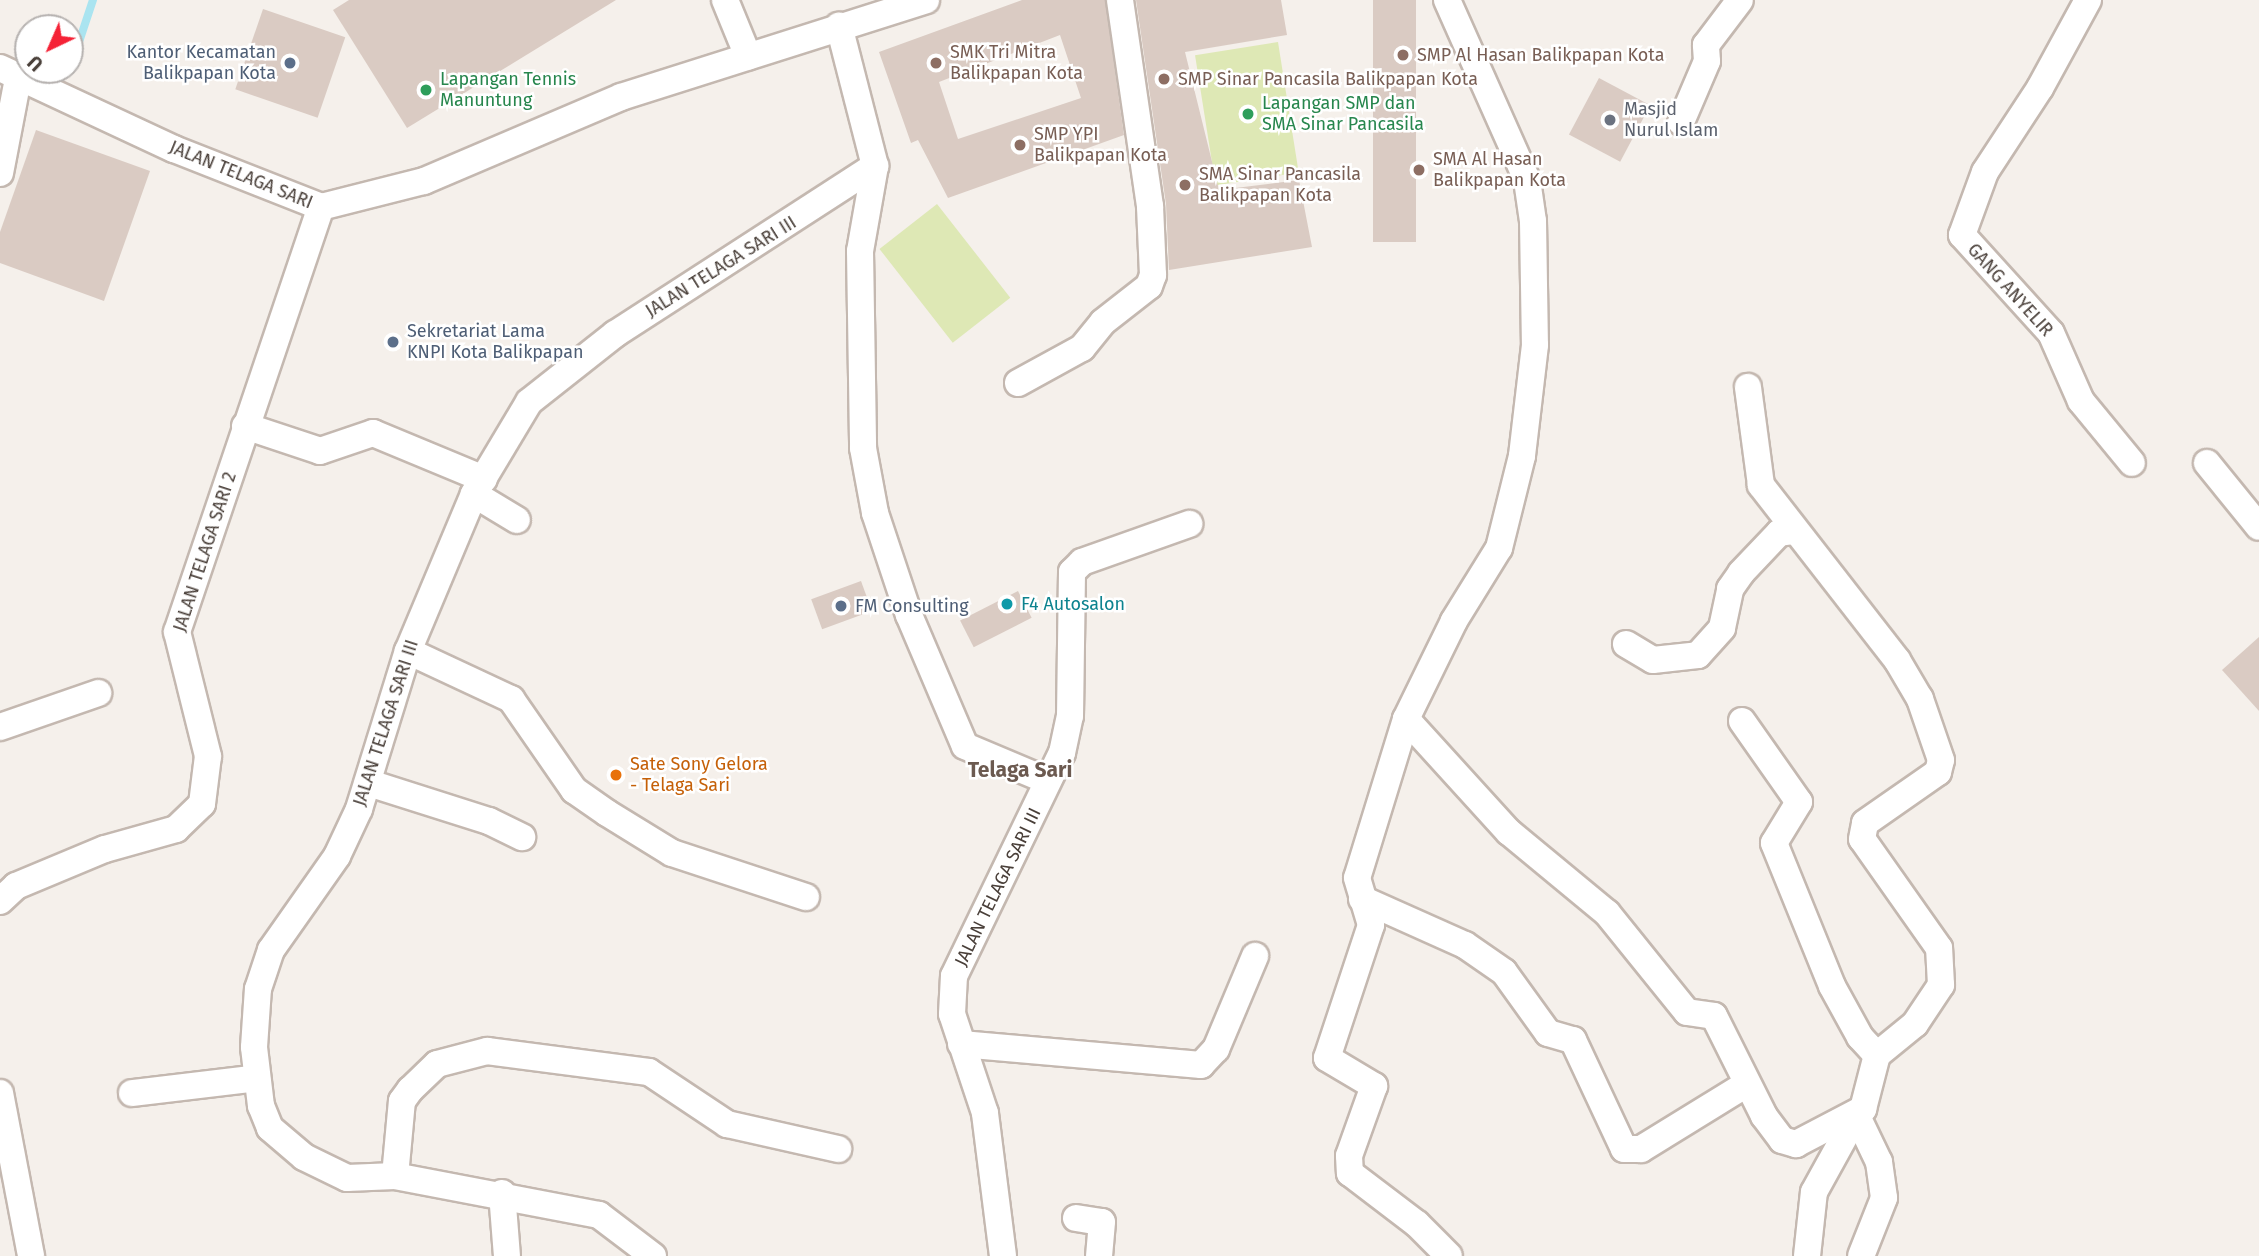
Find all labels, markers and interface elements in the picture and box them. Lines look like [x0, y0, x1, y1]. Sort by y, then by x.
north arrow [14, 14, 84, 84]
place label: Kantor Kecamatan Balikpapan Kota [126, 42, 276, 84]
place label: SMK Tri Mitra Balikpapan Kota [950, 42, 1083, 84]
place label: SMP Al Hasan Balikpapan Kota [1417, 44, 1664, 66]
marker: SMP Al Hasan Balikpapan Kota [1395, 47, 1411, 63]
text: U [23, 50, 48, 76]
marker: Kantor Kecamatan Balikpapan Kota [282, 55, 298, 71]
marker: SMK Tri Mitra Balikpapan Kota [928, 55, 944, 71]
place label: SMP Sinar Pancasila Balikpapan Kota [1178, 68, 1478, 90]
place label: Lapangan Tennis Manuntung [440, 69, 576, 112]
marker: SMP Sinar Pancasila Balikpapan Kota [1156, 71, 1172, 87]
marker: Lapangan Tennis Manuntung [418, 82, 434, 98]
place label: Lapangan SMP dan SMA Sinar Pancasila [1262, 93, 1424, 136]
place label: Masjid Nurul Islam [1624, 99, 1718, 142]
marker: Lapangan SMP dan SMA Sinar Pancasila [1240, 106, 1256, 122]
marker: Masjid Nurul Islam [1602, 112, 1618, 128]
place label: SMP YPI Balikpapan Kota [1034, 124, 1167, 166]
street label: JALAN TELAGA SARI [166, 136, 316, 214]
marker: SMP YPI Balikpapan Kota [1012, 137, 1028, 153]
place label: SMA Al Hasan Balikpapan Kota [1433, 149, 1566, 192]
marker: SMA Al Hasan Balikpapan Kota [1411, 162, 1427, 178]
place label: SMA Sinar Pancasila Balikpapan Kota [1199, 164, 1361, 206]
marker: SMA Sinar Pancasila Balikpapan Kota [1177, 177, 1193, 193]
street label: JALAN TELAGA SARI III [642, 212, 800, 322]
street label: GANG ANYELIR [1963, 239, 2057, 341]
place label: Sekretariat Lama KNPI Kota Balikpapan [407, 321, 584, 364]
marker: Sekretariat Lama KNPI Kota Balikpapan [385, 334, 401, 350]
street label: JALAN TELAGA SARI 2 [169, 469, 241, 635]
place label: F4 Autosalon [1021, 593, 1125, 615]
place label: FM Consulting [855, 595, 969, 617]
marker: F4 Autosalon [999, 596, 1015, 612]
marker: FM Consulting [833, 598, 849, 614]
street label: JALAN TELAGA SARI III [349, 637, 423, 809]
place label: Sate Sony Gelora - Telaga Sari [630, 754, 768, 796]
district label: Telaga Sari [968, 757, 1072, 783]
marker: Sate Sony Gelora - Telaga Sari [608, 767, 624, 783]
street label: JALAN TELAGA SARI III [950, 804, 1046, 970]

